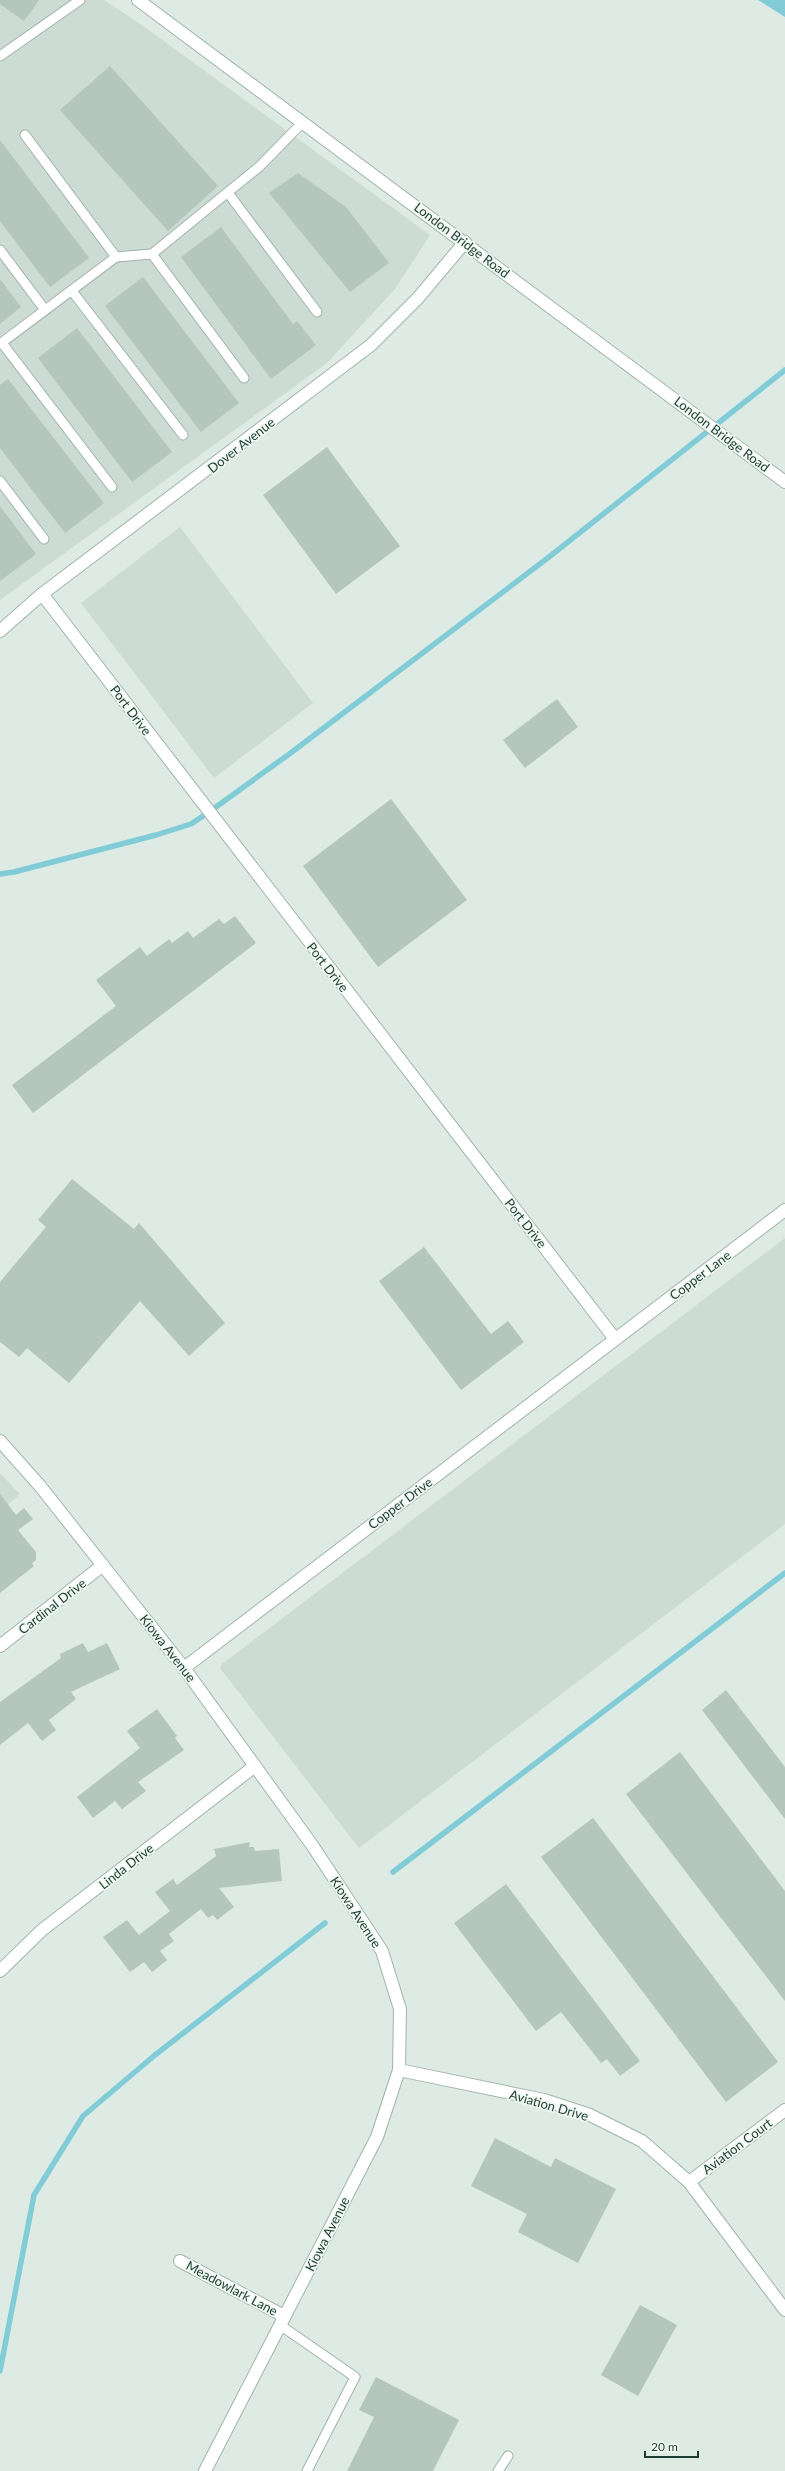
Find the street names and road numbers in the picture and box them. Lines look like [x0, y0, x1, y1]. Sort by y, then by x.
street label: London Bridge Road [411, 199, 513, 281]
street label: London Bridge Road [671, 393, 773, 475]
street label: Dover Avenue [204, 414, 278, 476]
street label: Port Drive [107, 682, 155, 738]
street label: Port Drive [304, 939, 352, 995]
street label: Port Drive [502, 1195, 550, 1251]
street label: Copper Lane [666, 1247, 734, 1303]
street label: Copper Drive [365, 1474, 435, 1532]
street label: Cardinal Drive [15, 1575, 89, 1637]
street label: Kiowa Avenue [137, 1611, 199, 1685]
street label: Linda Drive [95, 1840, 157, 1892]
street label: Kiowa Avenue [327, 1873, 385, 1951]
street label: Aviation Drive [508, 2086, 590, 2124]
street label: Aviation Court [699, 2114, 775, 2177]
street label: Kiowa Avenue [301, 2194, 353, 2274]
street label: Meadowlark Lane [183, 2257, 281, 2319]

